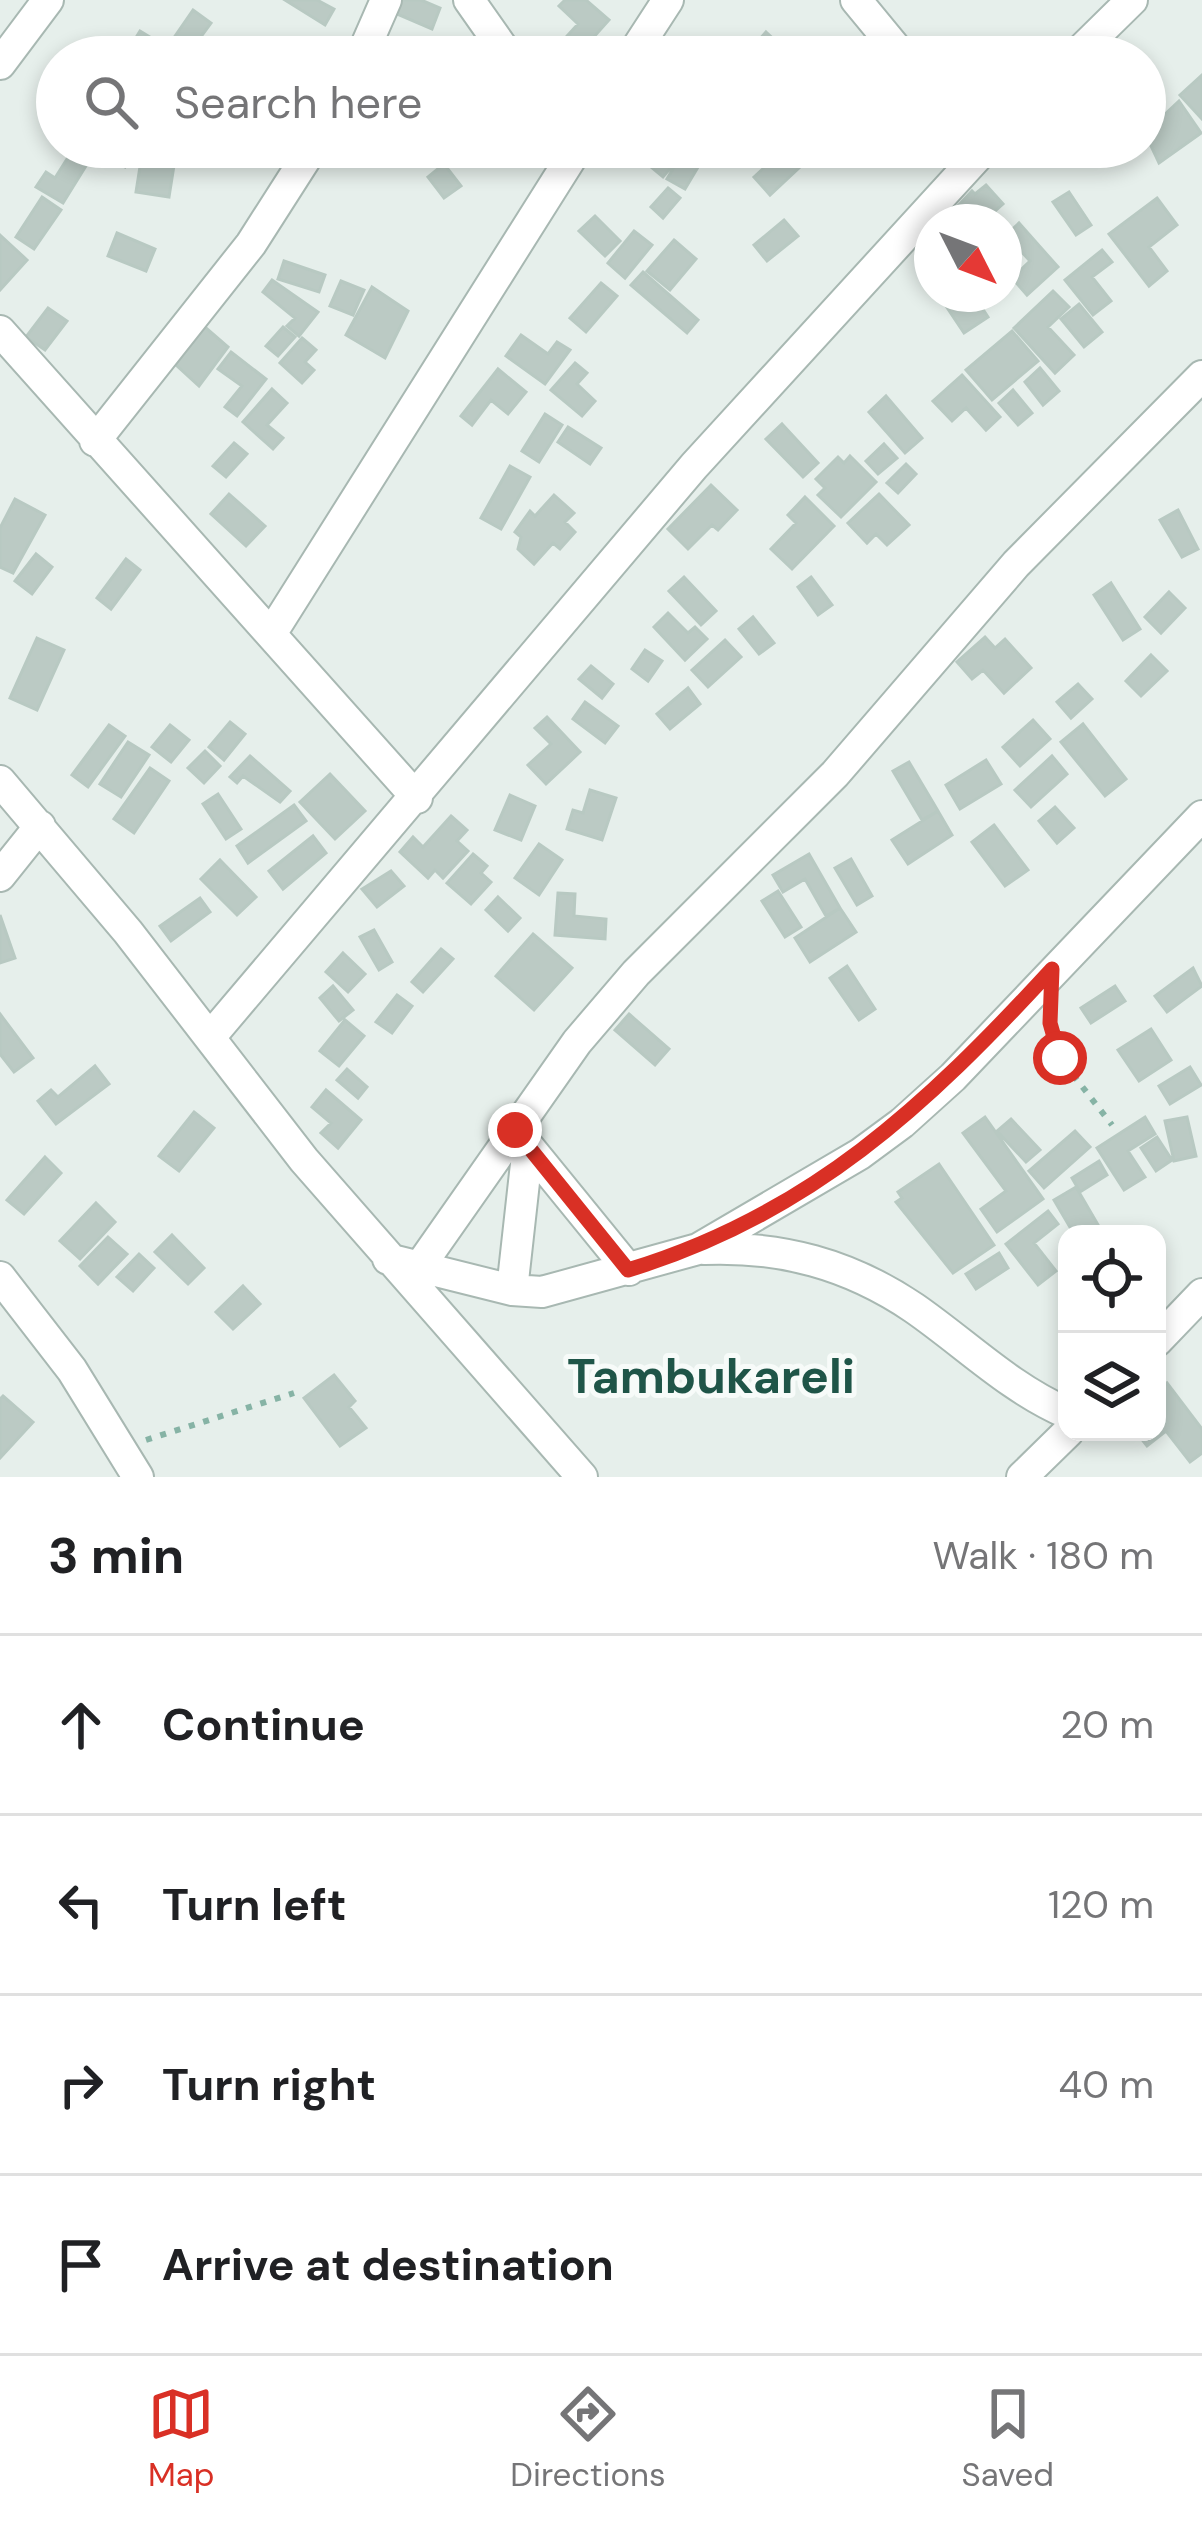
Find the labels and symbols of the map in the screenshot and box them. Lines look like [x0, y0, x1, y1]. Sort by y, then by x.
north arrow [914, 204, 1022, 312]
route start [1033, 1031, 1087, 1085]
route end [488, 1103, 542, 1157]
district label: Tambukareli [567, 1345, 855, 1408]

